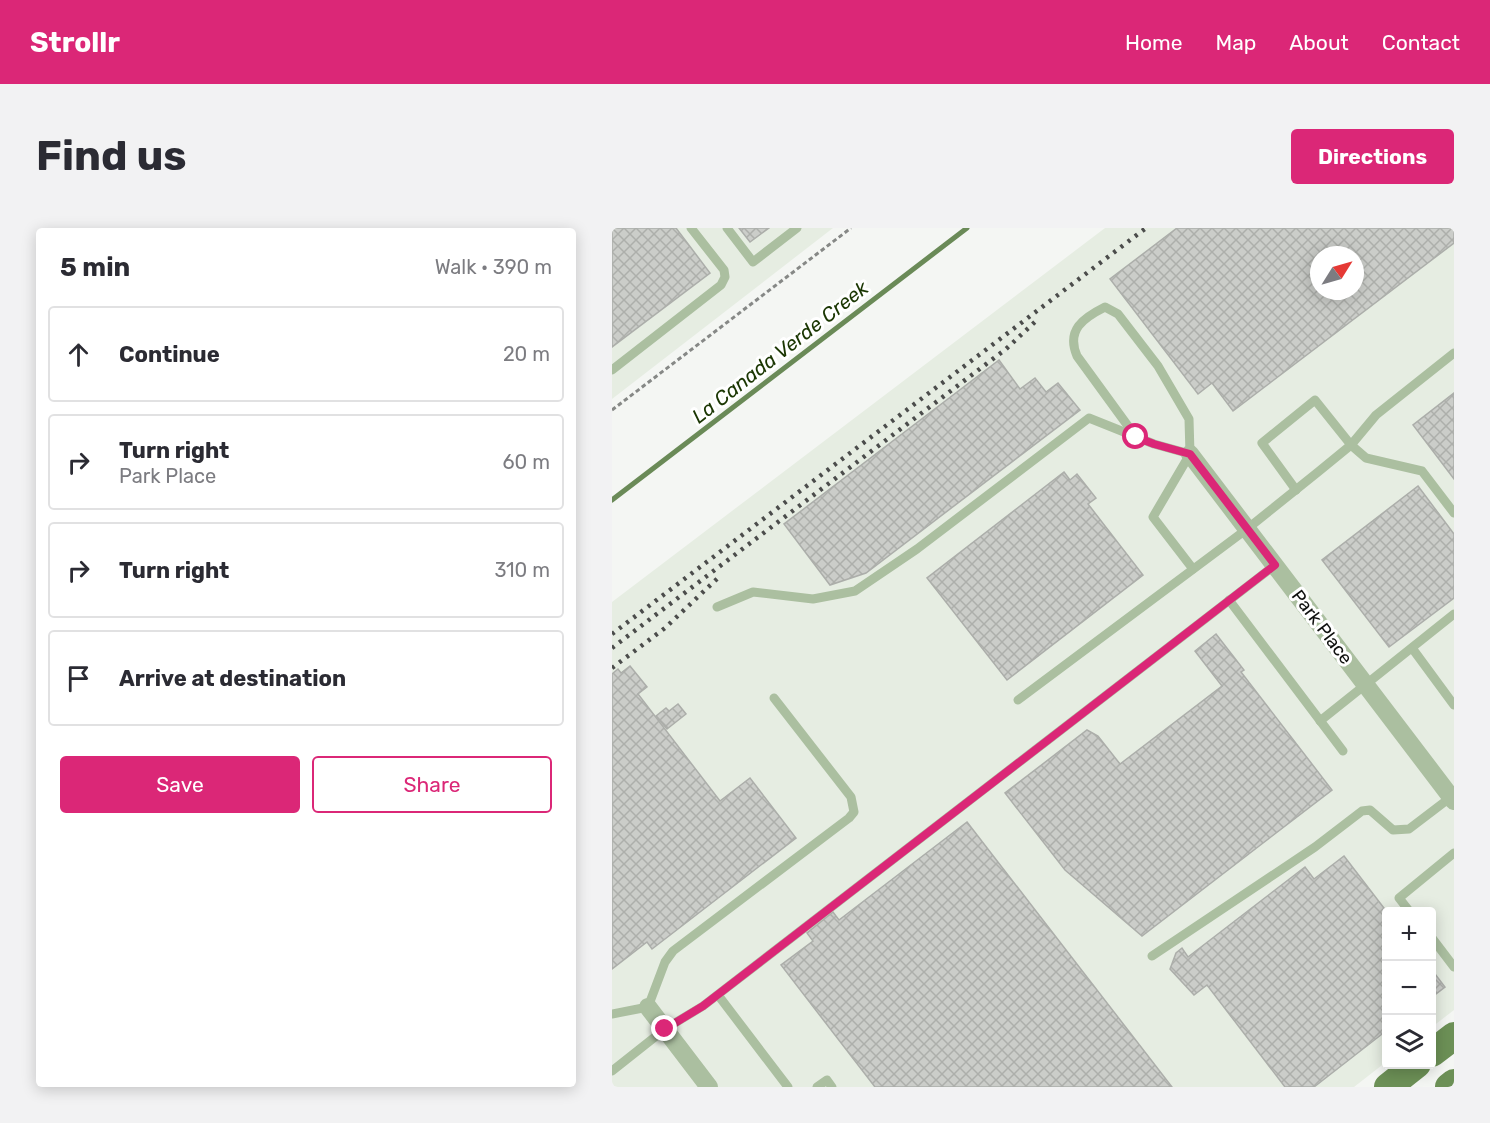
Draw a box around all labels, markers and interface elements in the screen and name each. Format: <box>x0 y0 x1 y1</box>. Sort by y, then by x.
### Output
text: Strollr <box>30 26 120 59</box>
text: Home <box>1125 30 1182 55</box>
text: Map <box>1215 30 1256 55</box>
text: About <box>1289 30 1349 55</box>
text: Contact <box>1382 30 1460 55</box>
button: Directions <box>1291 129 1454 184</box>
text: Find us <box>36 131 187 181</box>
north arrow <box>1310 246 1364 300</box>
text: 5 min <box>60 252 130 283</box>
text: Walk · 390 m <box>435 255 552 279</box>
water label: La Canada Verde Creek <box>687 275 873 428</box>
icon: ahead <box>62 338 95 371</box>
text: Continue <box>119 341 220 368</box>
text: 20 m <box>503 342 550 366</box>
route start <box>1122 423 1148 449</box>
text: Turn right <box>119 437 229 464</box>
icon: right <box>62 446 95 479</box>
text: 60 m <box>503 450 550 474</box>
text: Park Place <box>119 464 216 488</box>
icon: right <box>62 554 95 587</box>
text: Turn right <box>119 557 229 584</box>
text: 310 m <box>494 558 550 582</box>
street label: Park Place <box>1287 585 1357 669</box>
icon: arrive <box>62 662 95 695</box>
text: Arrive at destination <box>119 665 346 692</box>
button: Save <box>60 756 300 813</box>
button: Share <box>312 756 552 813</box>
map controls <box>1382 907 1436 1069</box>
button: + <box>1382 907 1436 961</box>
button: − <box>1382 961 1436 1015</box>
route end <box>651 1015 677 1041</box>
button: layers <box>1382 1015 1436 1069</box>

